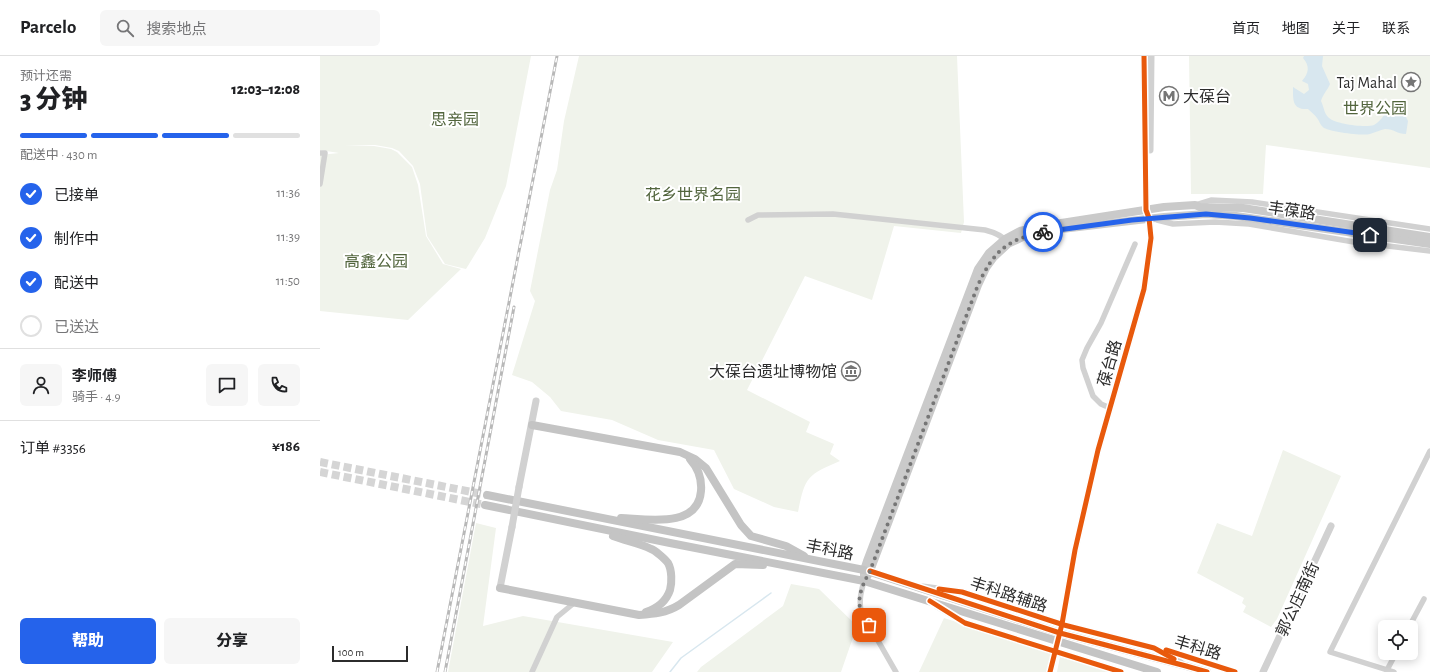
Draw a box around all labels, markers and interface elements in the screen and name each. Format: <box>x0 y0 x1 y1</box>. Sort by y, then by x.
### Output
search box <box>100 10 380 46</box>
icon: search <box>114 17 136 39</box>
text: Parcelo <box>20 18 76 37</box>
text: 搜索地点 <box>146 22 206 37</box>
text: 首页 <box>1232 22 1260 36</box>
text: 地图 <box>1282 22 1310 36</box>
text: 关于 <box>1332 22 1360 36</box>
text: 联系 <box>1382 22 1410 36</box>
text: 预计还需 <box>20 70 72 83</box>
place icon: Taj Mahal <box>1400 71 1422 93</box>
place label: Taj Mahal <box>1336 75 1397 92</box>
text: 12:03–12:08 <box>231 82 300 97</box>
metro station icon: 大葆台 <box>1158 85 1180 107</box>
text: 3 分钟 <box>20 87 87 113</box>
place label: 大葆台 <box>1183 88 1231 105</box>
park label: 世界公园 <box>1343 100 1407 117</box>
park label: 思亲园 <box>431 111 479 128</box>
text: 配送中 · 430 m <box>20 149 97 162</box>
icon: check <box>20 183 42 205</box>
park label: 花乡世界名园 <box>645 186 741 203</box>
text: 11:36 <box>277 187 300 200</box>
text: 已接单 <box>54 188 99 203</box>
street label: 丰葆路 <box>1267 199 1317 222</box>
courier <box>1023 212 1063 252</box>
pin <box>1353 218 1387 252</box>
icon: bike <box>1032 221 1054 243</box>
icon: home <box>1359 224 1381 246</box>
icon: check <box>20 227 42 249</box>
text: 11:39 <box>277 231 300 244</box>
text: 制作中 <box>54 232 99 247</box>
park label: 高鑫公园 <box>344 253 408 270</box>
icon: check <box>20 271 42 293</box>
text: 11:50 <box>276 275 300 288</box>
text: 配送中 <box>54 276 99 291</box>
text: 已送达 <box>54 320 99 335</box>
street label: 葆台路 <box>1095 338 1124 389</box>
museum icon: 大葆台遗址博物馆 <box>840 360 862 382</box>
place label: 大葆台遗址博物馆 <box>709 363 837 380</box>
button: person <box>20 364 62 406</box>
button: chat <box>206 364 248 406</box>
button: phone <box>258 364 300 406</box>
text: 李师傅 <box>72 369 117 384</box>
text: 骑手 · 4.9 <box>72 391 121 404</box>
text: ¥186 <box>272 439 300 454</box>
text: 订单 #3356 <box>20 441 86 456</box>
street label: 丰科路 <box>805 537 855 562</box>
street label: 郭公庄南街 <box>1273 559 1322 639</box>
street label: 丰科路辅路 <box>968 574 1050 615</box>
pin <box>852 608 886 642</box>
icon: bag <box>858 614 880 636</box>
button: 帮助 <box>20 618 156 664</box>
button: 分享 <box>164 618 300 664</box>
map controls <box>1378 620 1418 660</box>
button: locate <box>1378 620 1418 660</box>
street label: 丰科路 <box>1172 632 1223 663</box>
scale bar <box>332 644 408 663</box>
text: 100 m <box>338 647 364 658</box>

